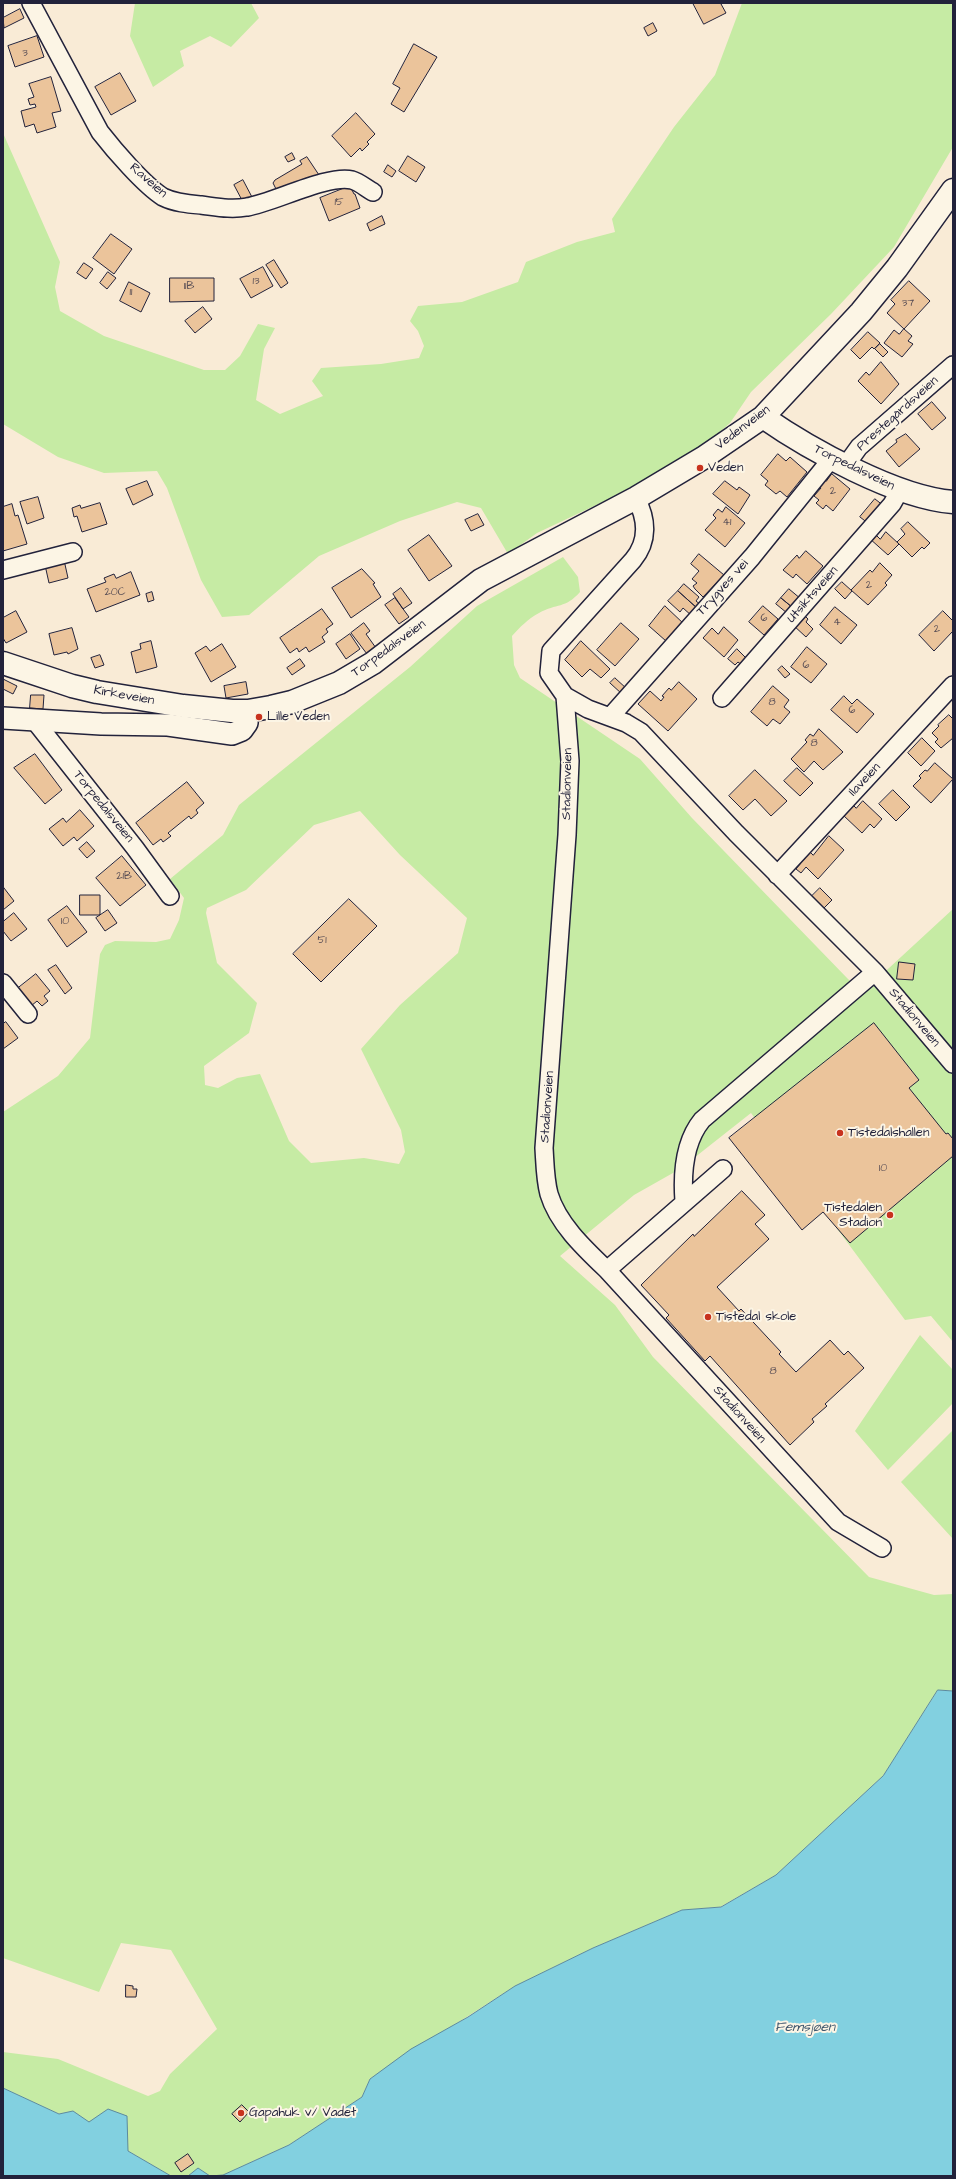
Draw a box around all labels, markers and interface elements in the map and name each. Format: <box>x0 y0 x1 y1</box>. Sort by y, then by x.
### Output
house number: 3 <box>22 47 28 61</box>
street label: Raveien <box>126 160 170 202</box>
house number: 15 <box>334 196 344 210</box>
house number: 13 <box>252 275 260 289</box>
house number: 11B <box>184 280 194 294</box>
house number: 11 <box>130 286 132 300</box>
house number: 37 <box>902 297 914 311</box>
street label: Prestegårdsveien <box>854 373 942 455</box>
street label: Vedenveien <box>712 402 774 454</box>
street label: Torpedalsveien <box>811 442 897 494</box>
place label: Veden <box>708 460 743 476</box>
marker: Veden <box>695 463 705 473</box>
house number: 2 <box>830 485 836 499</box>
house number: 41 <box>723 516 731 530</box>
street label: Trygves vei <box>694 557 752 619</box>
street label: Utsiktsveien <box>784 563 842 627</box>
house number: 2 <box>866 579 872 593</box>
house number: 20C <box>104 586 126 600</box>
house number: 6 <box>761 612 767 626</box>
house number: 4 <box>833 616 841 630</box>
street label: Torpedalsveien <box>349 617 429 681</box>
house number: 2 <box>934 623 940 637</box>
house number: 6 <box>803 659 809 673</box>
street label: Kirkeveien <box>92 683 156 709</box>
house number: 8 <box>768 696 776 710</box>
house number: 6 <box>849 704 855 718</box>
place label: Lille Veden <box>267 709 330 725</box>
marker: Lille Veden <box>254 712 264 722</box>
house number: 8 <box>810 737 818 751</box>
street label: Stadionveien <box>560 748 576 820</box>
street label: Ilaveien <box>846 760 884 800</box>
street label: Torpedalsveien <box>69 768 137 846</box>
house number: 21B <box>116 870 132 884</box>
house number: 10 <box>61 915 69 929</box>
house number: 51 <box>317 934 327 948</box>
street label: Stadionveien <box>885 985 943 1051</box>
street label: Stadionveien <box>538 1071 558 1143</box>
place label: Tistedalshallen <box>848 1125 929 1141</box>
marker: Tistedalshallen <box>835 1128 845 1138</box>
house number: 10 <box>879 1162 887 1176</box>
place label: Tistedalen Stadion <box>824 1200 882 1231</box>
marker: Tistedalen Stadion <box>885 1210 895 1220</box>
place label: Tistedal skole <box>716 1309 796 1325</box>
marker: Tistedal skole <box>703 1312 713 1322</box>
house number: 8 <box>769 1365 777 1379</box>
street label: Stadionveien <box>709 1383 769 1447</box>
water label: Femsjøen <box>775 2020 835 2036</box>
place label: Gapahuk v/ Vadet <box>249 2105 356 2121</box>
marker: Gapahuk v/ Vadet <box>236 2108 246 2118</box>

